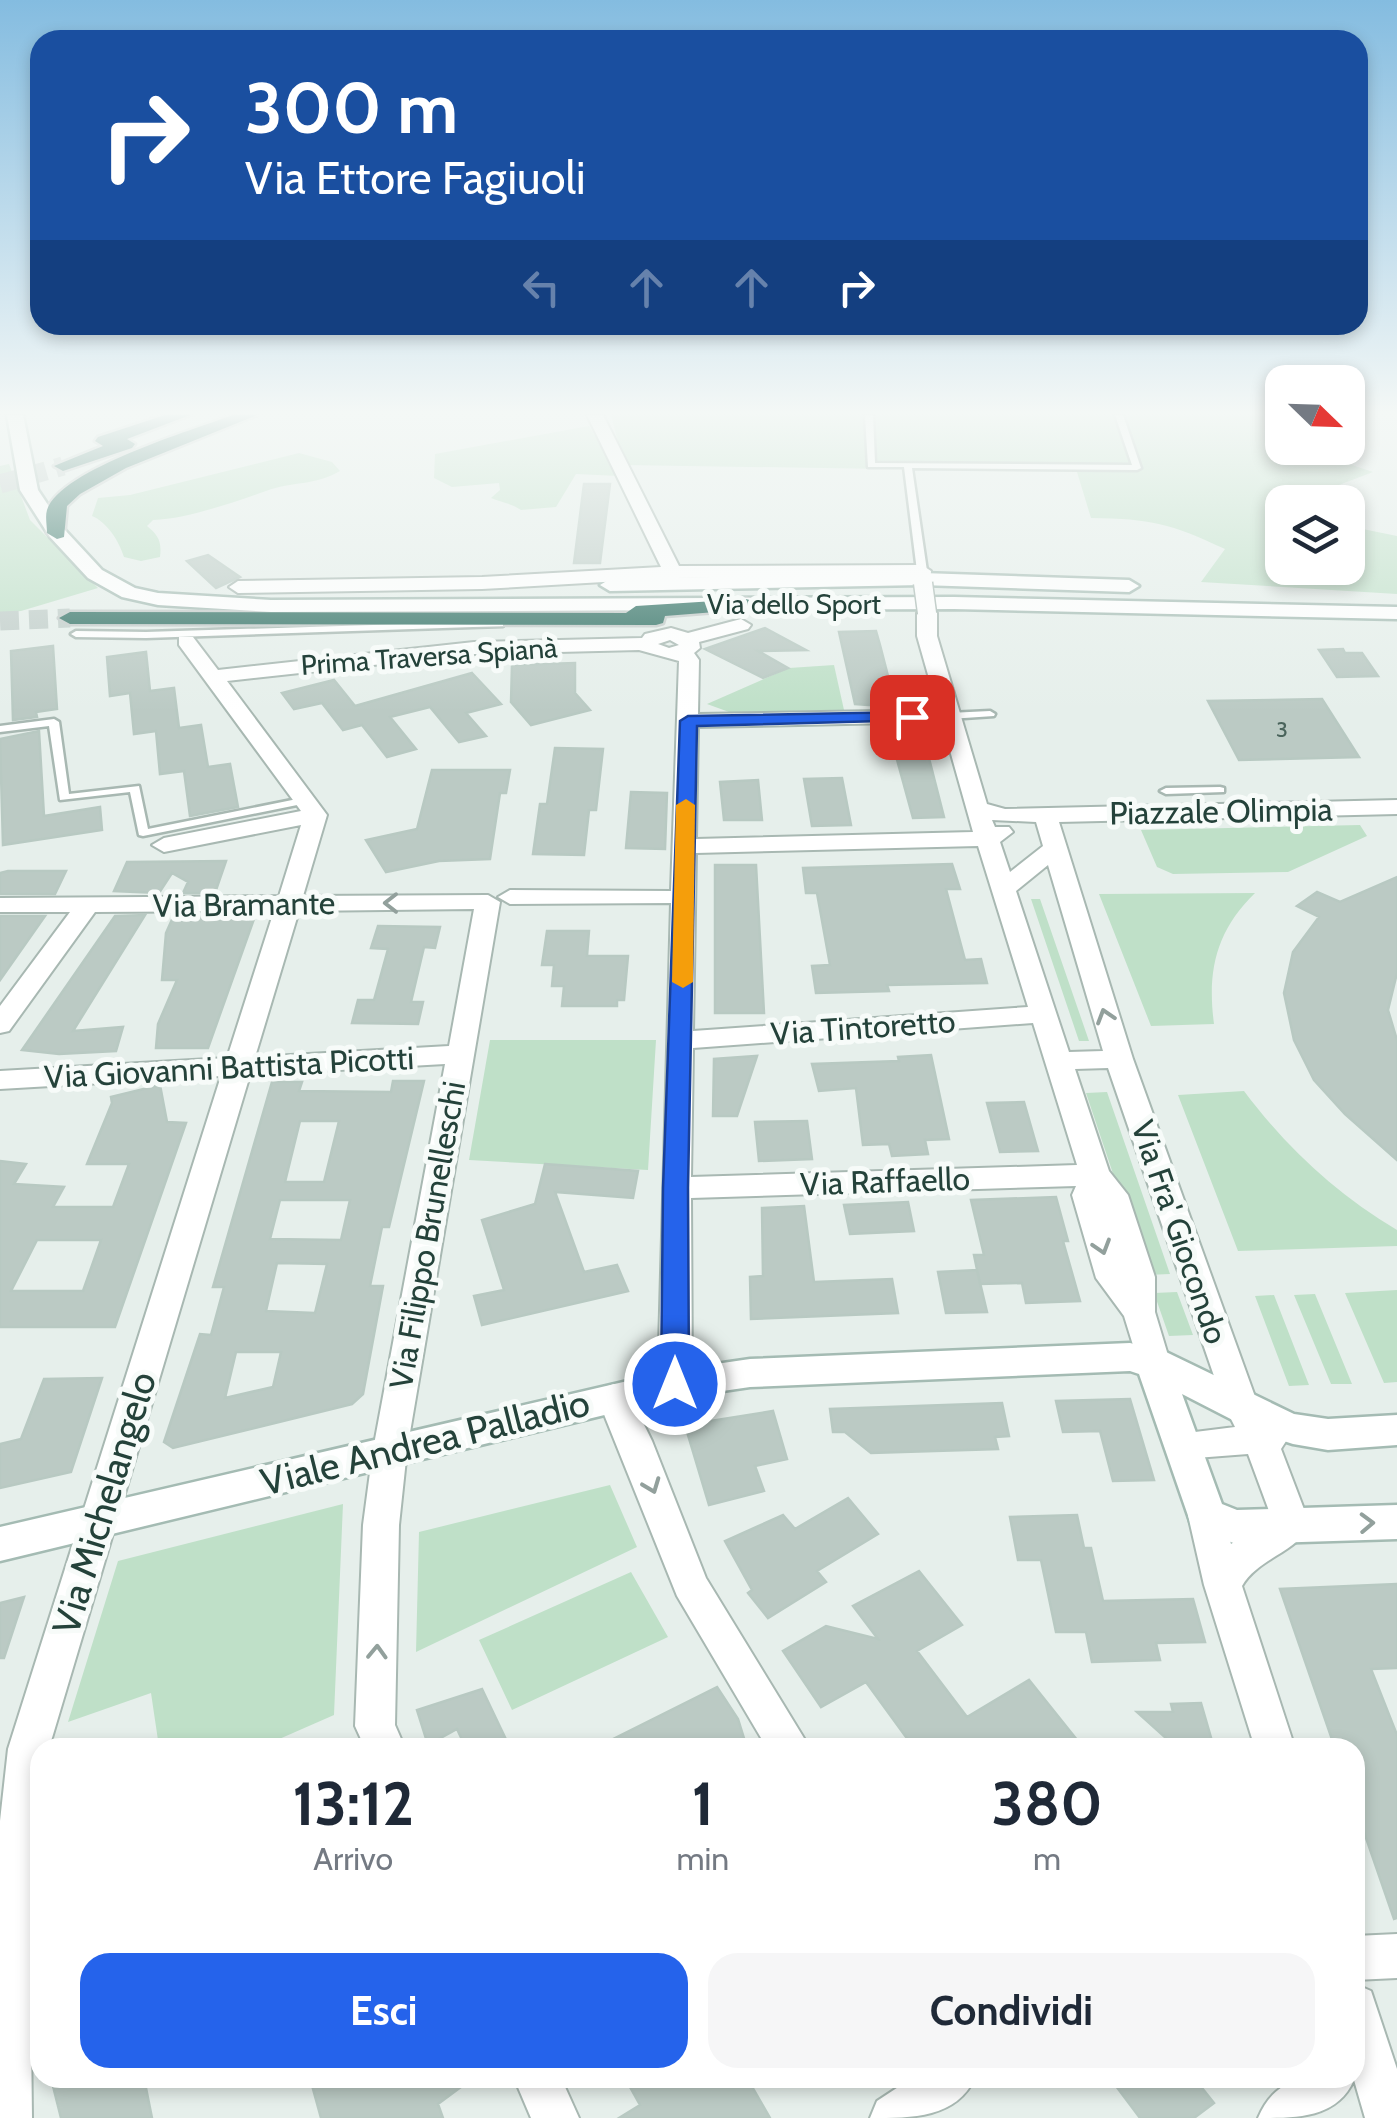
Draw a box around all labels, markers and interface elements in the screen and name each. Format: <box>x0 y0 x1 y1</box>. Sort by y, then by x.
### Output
text: 300 m <box>245 65 458 151</box>
icon: right <box>80 70 210 200</box>
text: Via Ettore Fagiuoli <box>245 151 586 205</box>
icon: left <box>514 260 569 315</box>
icon: ahead <box>619 260 674 315</box>
icon: ahead <box>724 260 779 315</box>
icon: right <box>829 260 884 315</box>
north arrow <box>1265 365 1365 465</box>
map controls <box>1265 365 1365 585</box>
button: layers <box>1265 485 1365 585</box>
street label: Via dello Sport <box>707 587 881 621</box>
street label: Prima Traversa Spianà <box>300 630 559 682</box>
pin <box>870 675 955 760</box>
icon: arrive <box>885 690 940 745</box>
house number: 3 <box>1276 716 1288 743</box>
street label: Piazzale Olimpia <box>1109 790 1334 832</box>
street label: Via Bramante <box>152 883 336 925</box>
one-way arrow <box>382 892 398 914</box>
street label: Via Tintoretto <box>769 1001 957 1053</box>
one-way arrow <box>1097 1008 1117 1025</box>
street label: Via Giovanni Battista Picotti <box>43 1038 415 1096</box>
street label: Via Filippo Brunelleschi <box>381 1078 473 1392</box>
street label: Via Fra' Giocondo <box>1124 1115 1236 1349</box>
street label: Via Raffaello <box>799 1159 971 1203</box>
one-way arrow <box>1090 1238 1111 1255</box>
position arrow <box>623 1332 727 1436</box>
street label: Via Michelangelo <box>42 1366 166 1640</box>
street label: Viale Andrea Palladio <box>256 1378 594 1506</box>
one-way arrow <box>640 1477 661 1494</box>
one-way arrow <box>1360 1512 1376 1533</box>
one-way arrow <box>367 1644 388 1660</box>
text: 13:12 <box>292 1767 414 1840</box>
text: 1 <box>692 1767 714 1840</box>
text: 380 <box>992 1767 1103 1840</box>
text: Arrivo <box>313 1839 393 1878</box>
text: min <box>676 1839 729 1878</box>
text: m <box>1033 1839 1061 1878</box>
button: Esci <box>80 1953 688 2068</box>
button: Condividi <box>708 1953 1315 2068</box>

